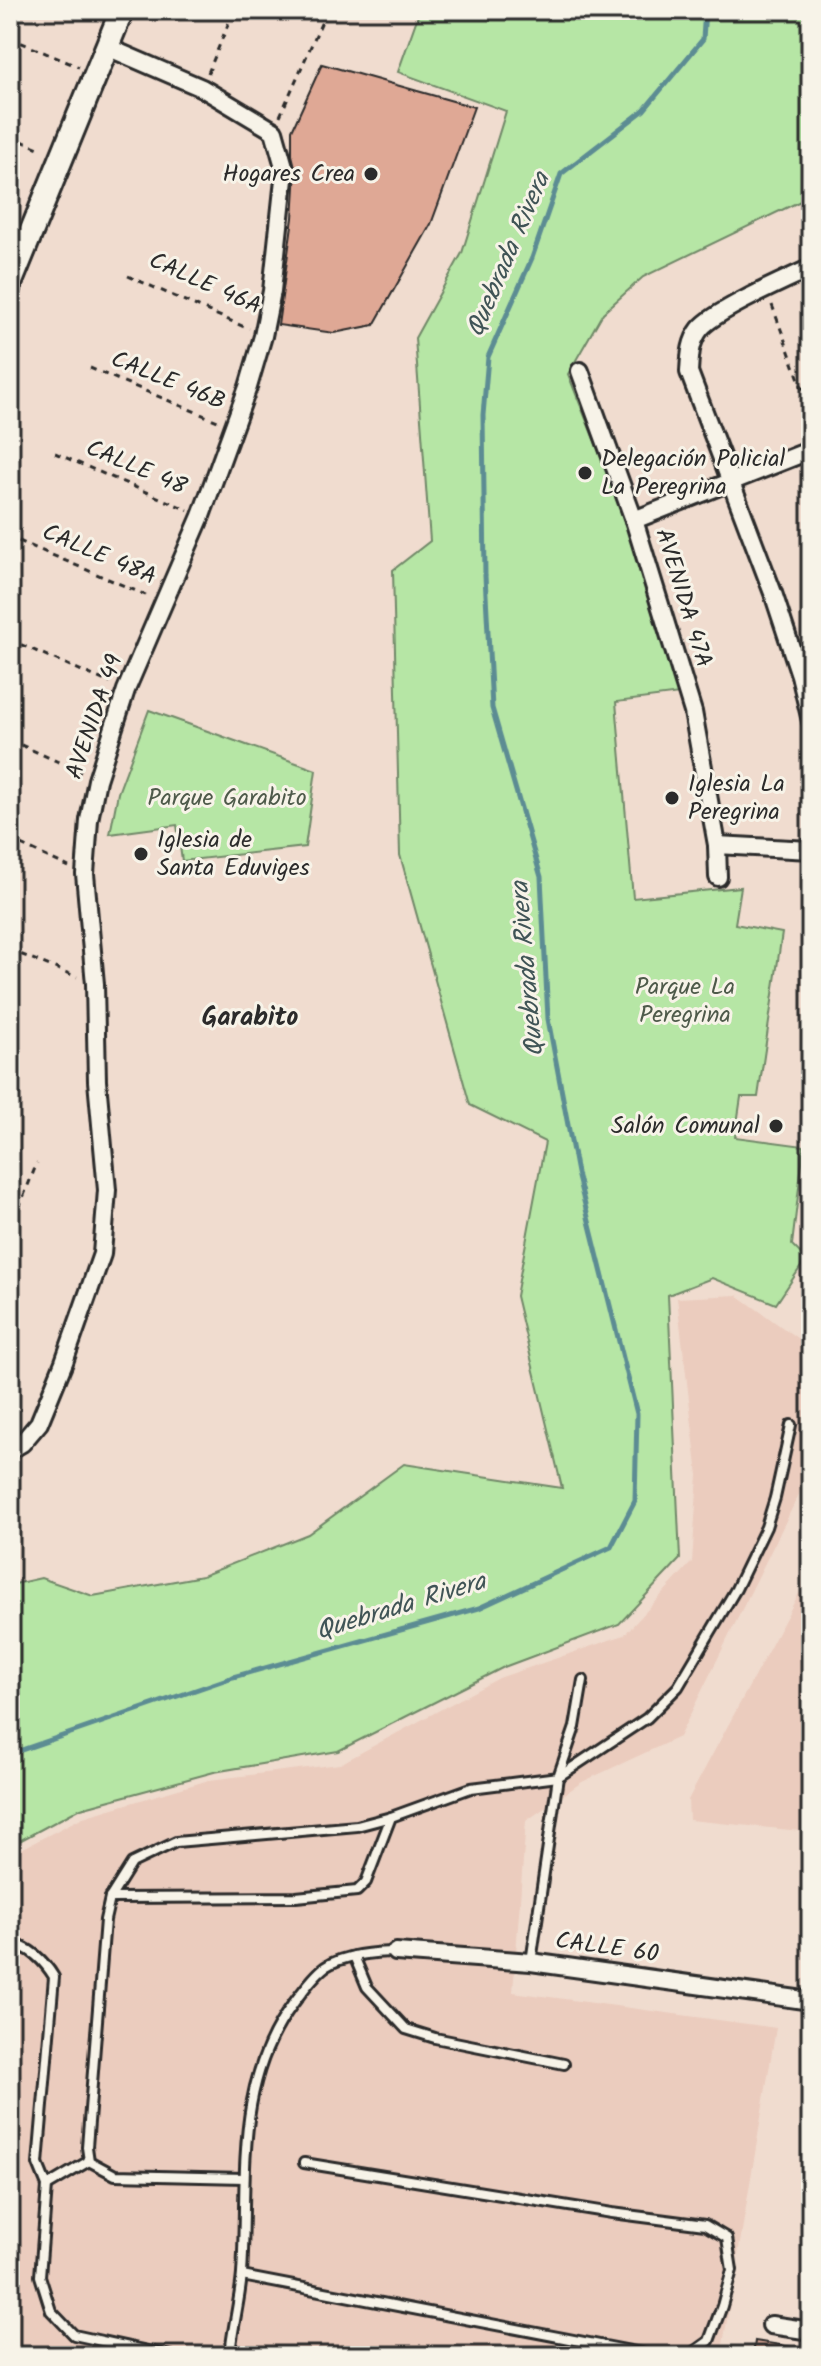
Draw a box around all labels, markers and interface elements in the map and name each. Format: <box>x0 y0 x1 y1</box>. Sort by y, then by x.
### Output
place label: Hogares Crea <box>222 155 355 194</box>
water label: Quebrada Rivera <box>455 164 563 344</box>
marker: Hogares Crea <box>362 165 380 183</box>
street label: CALLE 46A <box>142 242 268 326</box>
street label: CALLE 46B <box>105 340 231 422</box>
street label: CALLE 48 <box>79 429 193 507</box>
place label: Delegación Policial La Peregrina <box>601 440 785 507</box>
marker: Delegación Policial La Peregrina <box>576 464 594 482</box>
street label: CALLE 48A <box>36 513 162 597</box>
street label: AVENIDA 47A <box>643 524 723 672</box>
street label: AVENIDA 49 <box>55 649 135 785</box>
place label: Iglesia La Peregrina <box>688 765 785 832</box>
park label: Parque Garabito <box>147 779 307 818</box>
marker: Iglesia La Peregrina <box>663 789 681 807</box>
place label: Iglesia de Santa Eduviges <box>157 821 310 888</box>
marker: Iglesia de Santa Eduviges <box>132 845 150 863</box>
water label: Quebrada Rivera <box>499 878 557 1058</box>
park label: Parque La Peregrina <box>635 968 735 1035</box>
district label: Garabito <box>202 997 298 1039</box>
place label: Salón Comunal <box>611 1107 760 1146</box>
marker: Salón Comunal <box>767 1117 785 1135</box>
water label: Quebrada Rivera <box>311 1561 493 1653</box>
street label: CALLE 60 <box>553 1921 661 1975</box>

